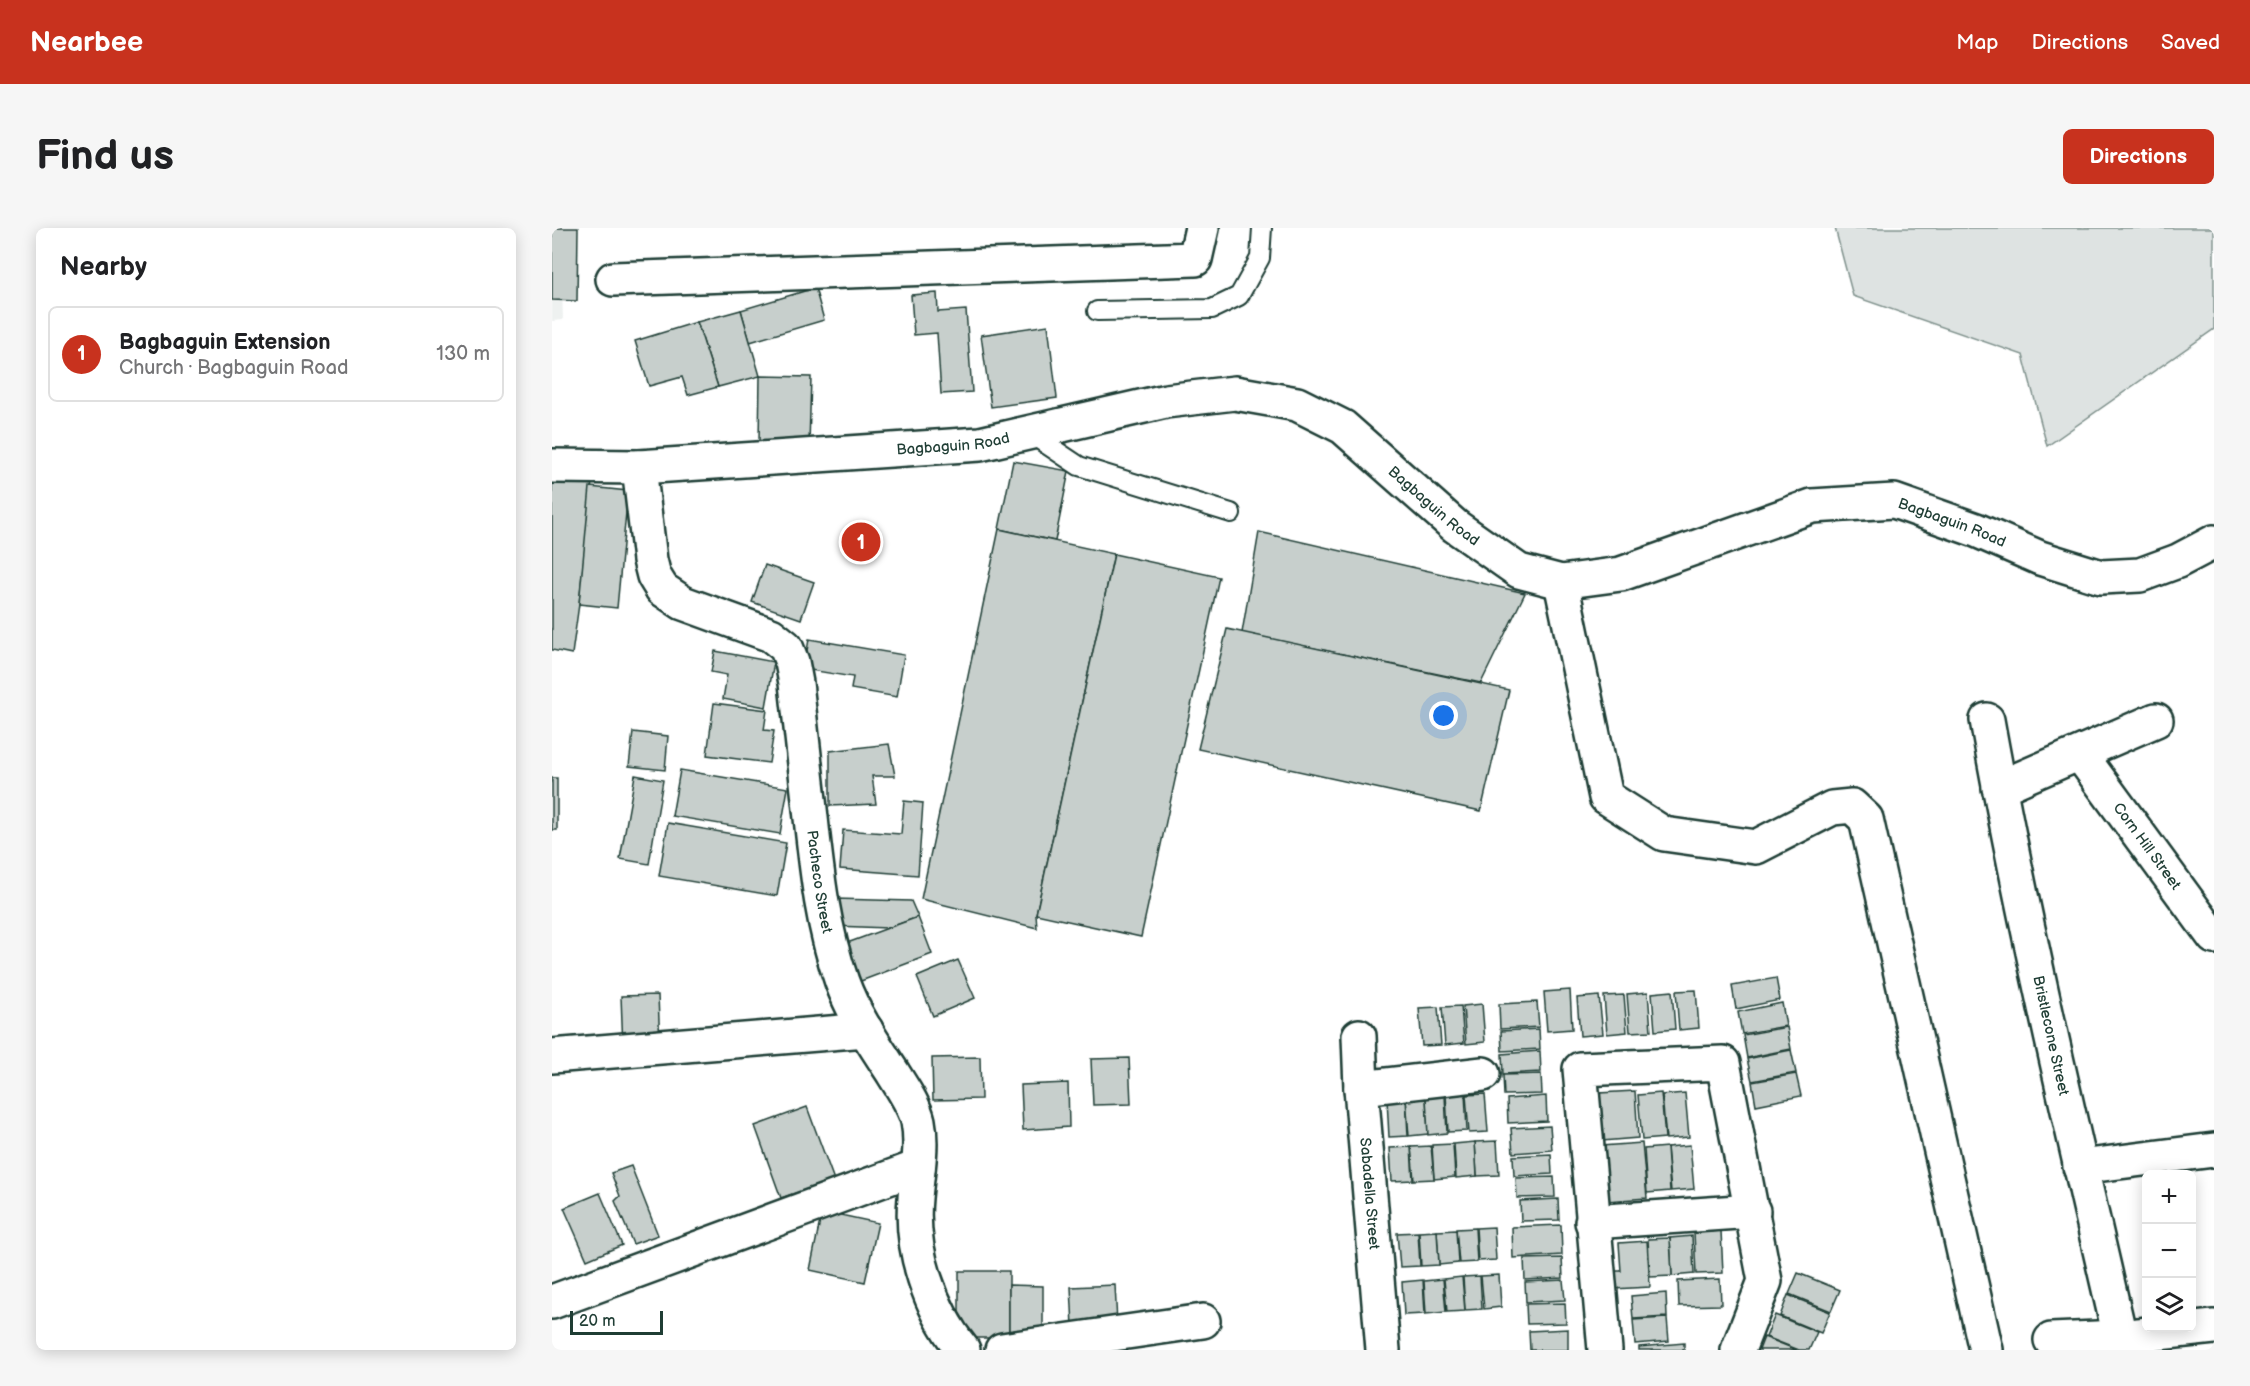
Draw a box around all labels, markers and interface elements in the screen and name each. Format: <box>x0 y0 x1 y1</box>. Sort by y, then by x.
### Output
text: Nearbee <box>30 26 143 59</box>
text: Map <box>1956 30 1999 55</box>
text: Directions <box>2032 30 2128 55</box>
text: Saved <box>2161 30 2220 55</box>
button: Directions <box>2063 129 2214 184</box>
text: Find us <box>36 131 174 182</box>
text: Nearby <box>60 252 147 283</box>
text: Bagbaguin Extension <box>119 329 331 356</box>
text: 1 <box>77 342 86 366</box>
text: 130 m <box>436 342 490 366</box>
text: Church · Bagbaguin Road <box>119 356 348 380</box>
street label: Bagbaguin Road <box>896 428 1012 460</box>
street label: Bagbaguin Road <box>1384 462 1483 550</box>
street label: Bagbaguin Road <box>1895 494 2009 552</box>
pin: 1 <box>842 520 880 564</box>
your location <box>1429 701 1458 730</box>
street label: Corn Hill Street <box>2109 799 2185 894</box>
street label: Pacheco Street <box>802 829 837 935</box>
street label: Bristlecone Street <box>2028 974 2073 1098</box>
street label: Sabadella Street <box>1355 1137 1384 1251</box>
map controls <box>2142 1170 2196 1332</box>
button: + <box>2142 1170 2196 1224</box>
button: − <box>2142 1224 2196 1278</box>
button: layers <box>2142 1278 2196 1332</box>
scale bar <box>570 1308 663 1336</box>
text: 20 m <box>579 1312 615 1331</box>

